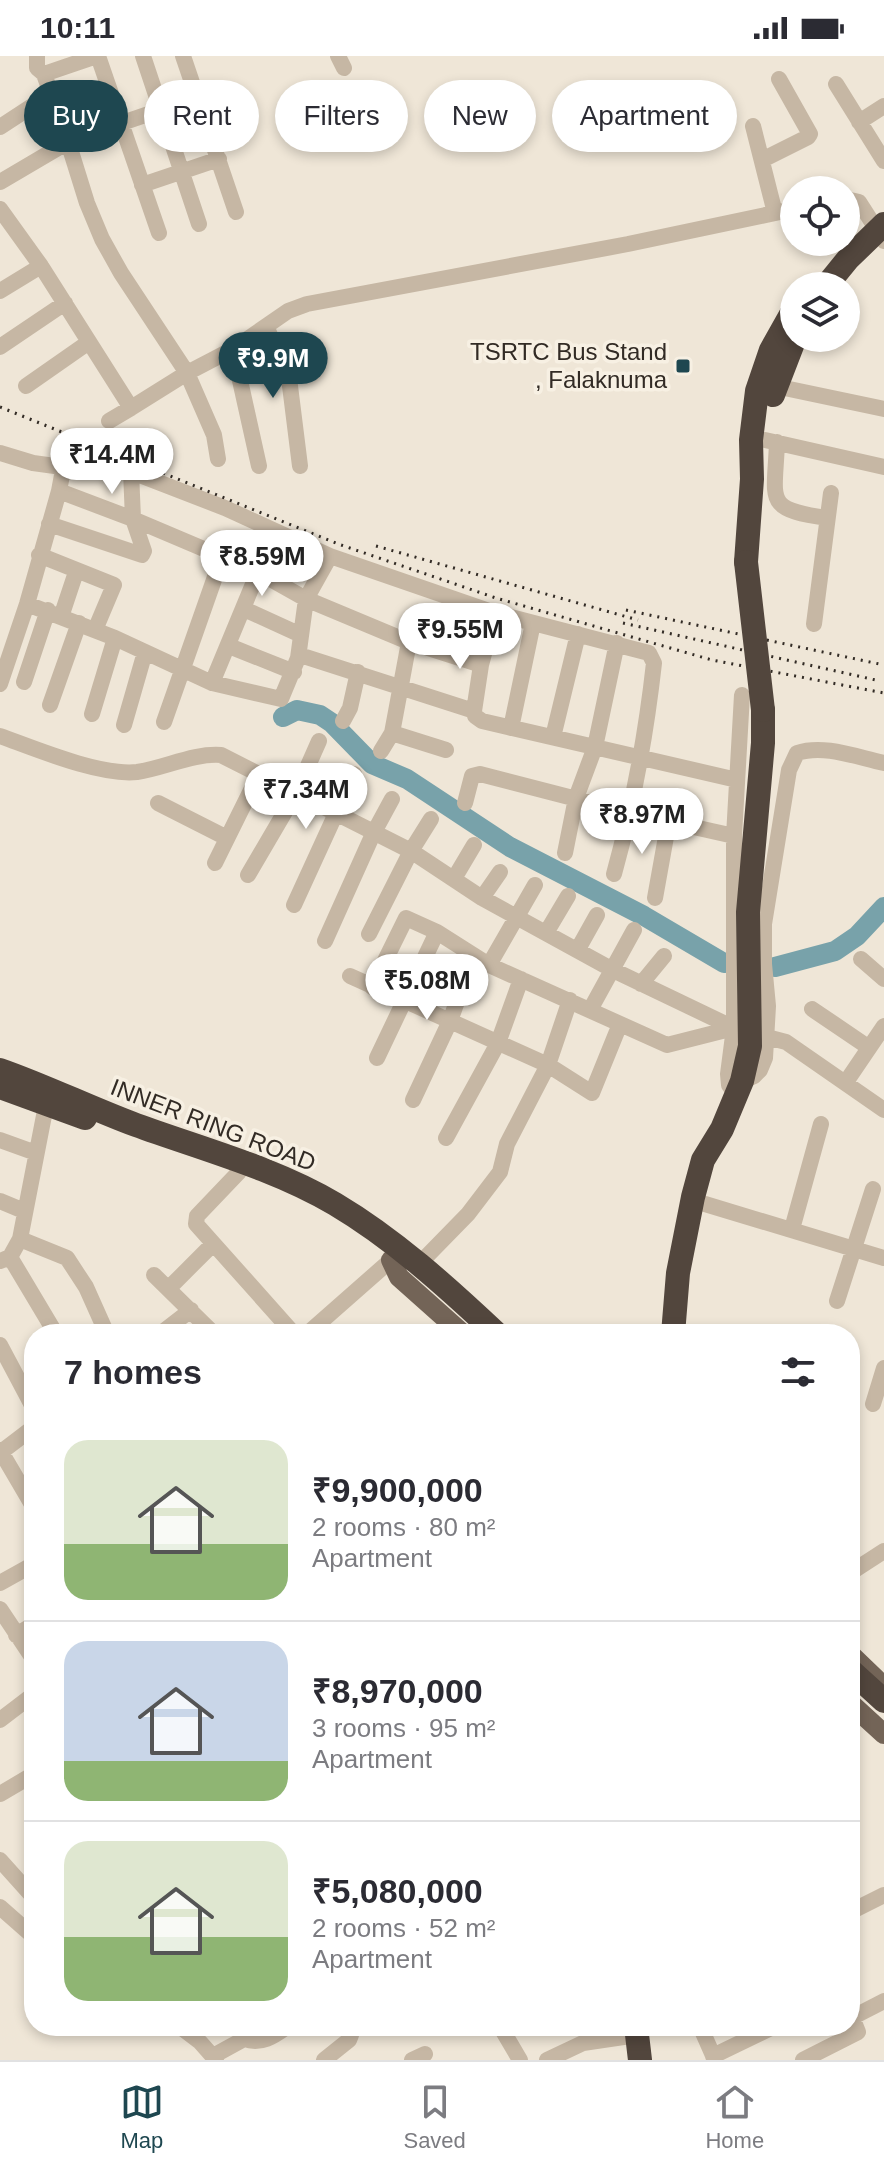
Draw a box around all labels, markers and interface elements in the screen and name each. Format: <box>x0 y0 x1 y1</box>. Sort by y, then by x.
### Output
text: 10:11 <box>40 11 115 44</box>
chip: Buy <box>24 80 128 152</box>
chip: Rent <box>144 80 259 152</box>
chip: Filters <box>275 80 408 152</box>
chip: New <box>424 80 536 152</box>
chip: Apartment <box>552 80 737 152</box>
map controls <box>780 176 860 352</box>
button: locate <box>780 176 860 256</box>
button: layers <box>780 272 860 352</box>
pin: ₹9.9M <box>217 332 329 400</box>
place label: TSRTC Bus Stand , Falaknuma <box>470 338 668 393</box>
text: ₹9.9M <box>237 343 309 373</box>
marker: TSRTC Bus Stand , Falaknuma <box>674 357 692 375</box>
pin: ₹14.4M <box>47 428 177 496</box>
text: ₹14.4M <box>68 439 156 469</box>
pin: ₹8.59M <box>197 530 327 598</box>
text: ₹8.59M <box>218 541 306 571</box>
pin: ₹9.55M <box>395 603 525 671</box>
text: ₹9.55M <box>416 614 504 644</box>
pin: ₹7.34M <box>241 763 371 831</box>
text: ₹7.34M <box>262 774 350 804</box>
pin: ₹8.97M <box>577 788 707 856</box>
text: ₹8.97M <box>598 799 686 829</box>
pin: ₹5.08M <box>362 954 492 1022</box>
text: ₹5.08M <box>383 965 471 995</box>
street label: INNER RING ROAD <box>107 1073 319 1176</box>
icon: filters <box>776 1350 820 1394</box>
text: 7 homes <box>64 1353 202 1391</box>
text: ₹9,900,000 <box>312 1471 483 1509</box>
icon: home <box>128 1472 224 1568</box>
text: 2 rooms · 80 m² <box>312 1512 496 1542</box>
text: Apartment <box>312 1543 432 1573</box>
text: ₹8,970,000 <box>312 1672 483 1710</box>
icon: home <box>128 1673 224 1769</box>
text: 3 rooms · 95 m² <box>312 1713 496 1743</box>
text: Apartment <box>312 1744 432 1774</box>
text: ₹5,080,000 <box>312 1872 483 1910</box>
icon: home <box>128 1873 224 1969</box>
text: 2 rooms · 52 m² <box>312 1913 496 1943</box>
text: Apartment <box>312 1944 432 1974</box>
tab: Map <box>120 2080 164 2154</box>
tab: Saved <box>403 2080 466 2154</box>
tab: Home <box>705 2080 764 2154</box>

